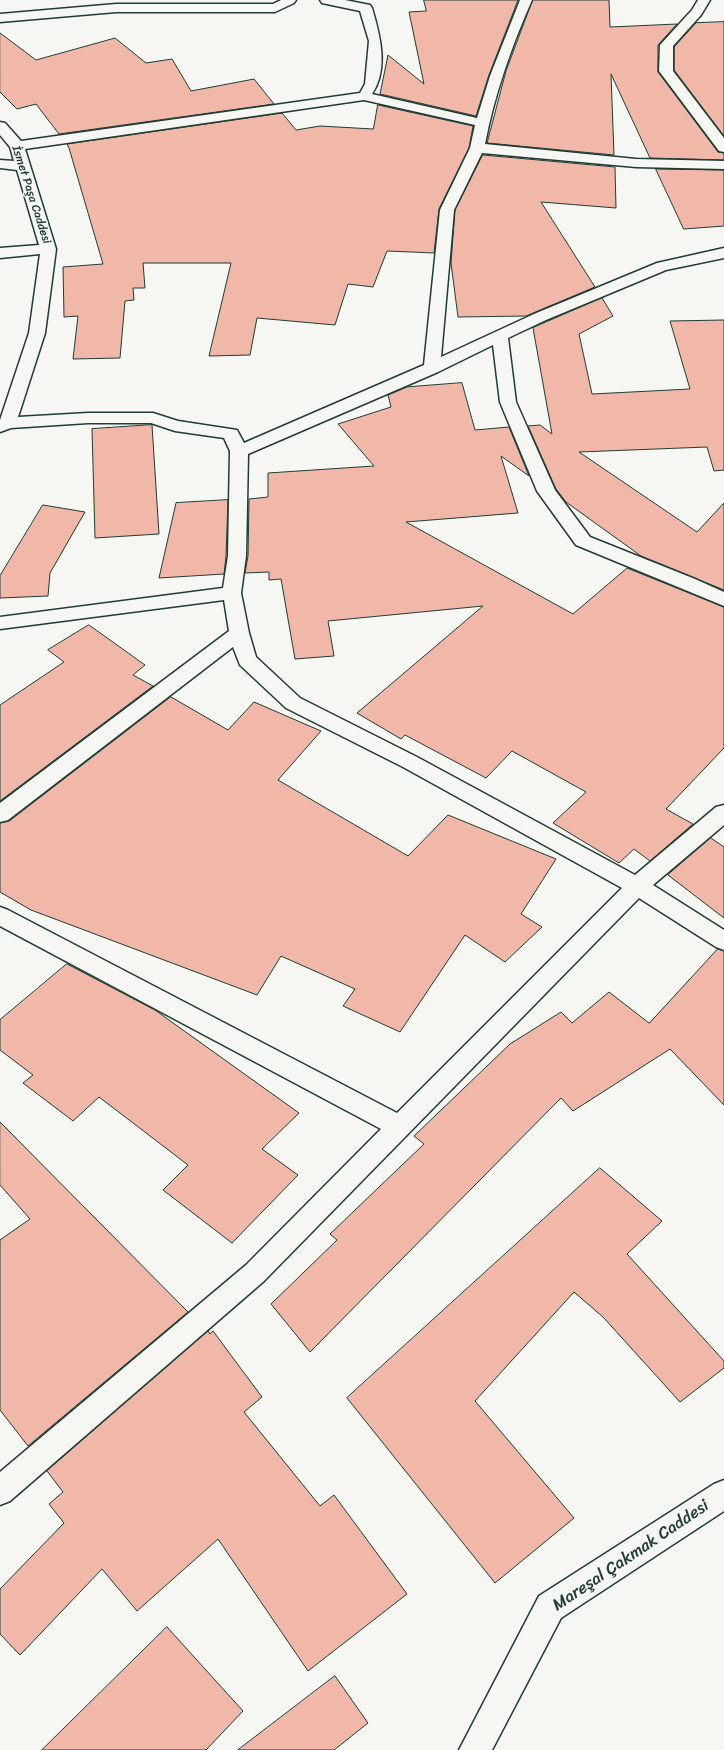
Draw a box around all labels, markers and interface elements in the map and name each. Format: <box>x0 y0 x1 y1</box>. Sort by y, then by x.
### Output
street label: İsmet Paşa Caddesi <box>8 144 54 246</box>
street label: Mareşal Çakmak Caddesi <box>549 1496 713 1616</box>

